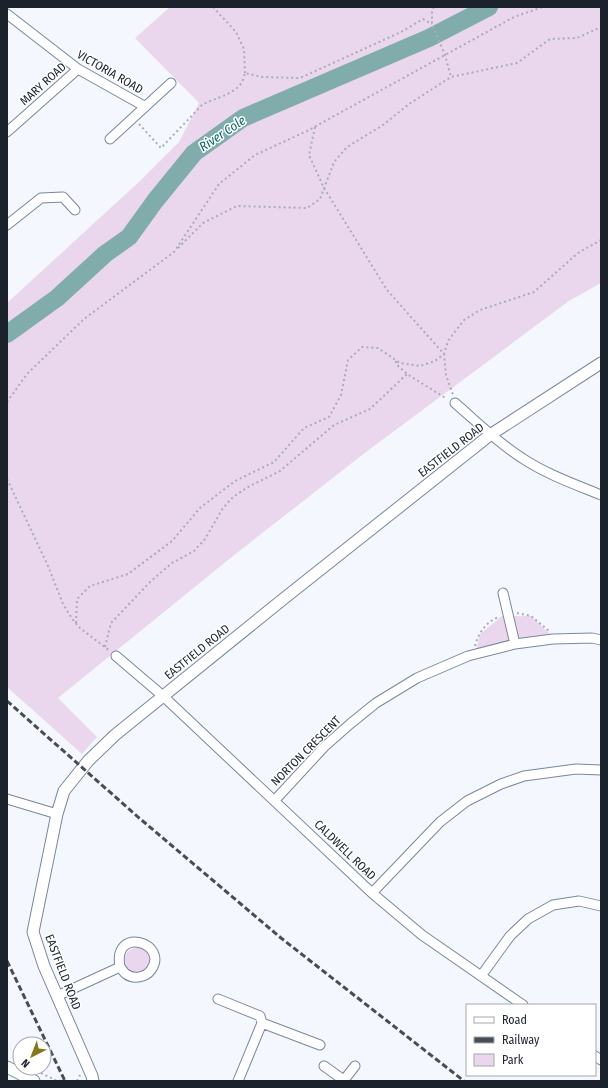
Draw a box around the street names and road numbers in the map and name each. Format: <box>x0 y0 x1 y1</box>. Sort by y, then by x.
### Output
street label: VICTORIA ROAD <box>75 47 145 97</box>
street label: MARY ROAD <box>17 60 69 108</box>
street label: EASTFIELD ROAD <box>415 420 487 480</box>
street label: EASTFIELD ROAD <box>162 622 232 682</box>
street label: NORTON CRESCENT <box>268 713 344 789</box>
street label: CALDWELL ROAD <box>311 817 379 883</box>
street label: EASTFIELD ROAD <box>42 932 84 1012</box>

